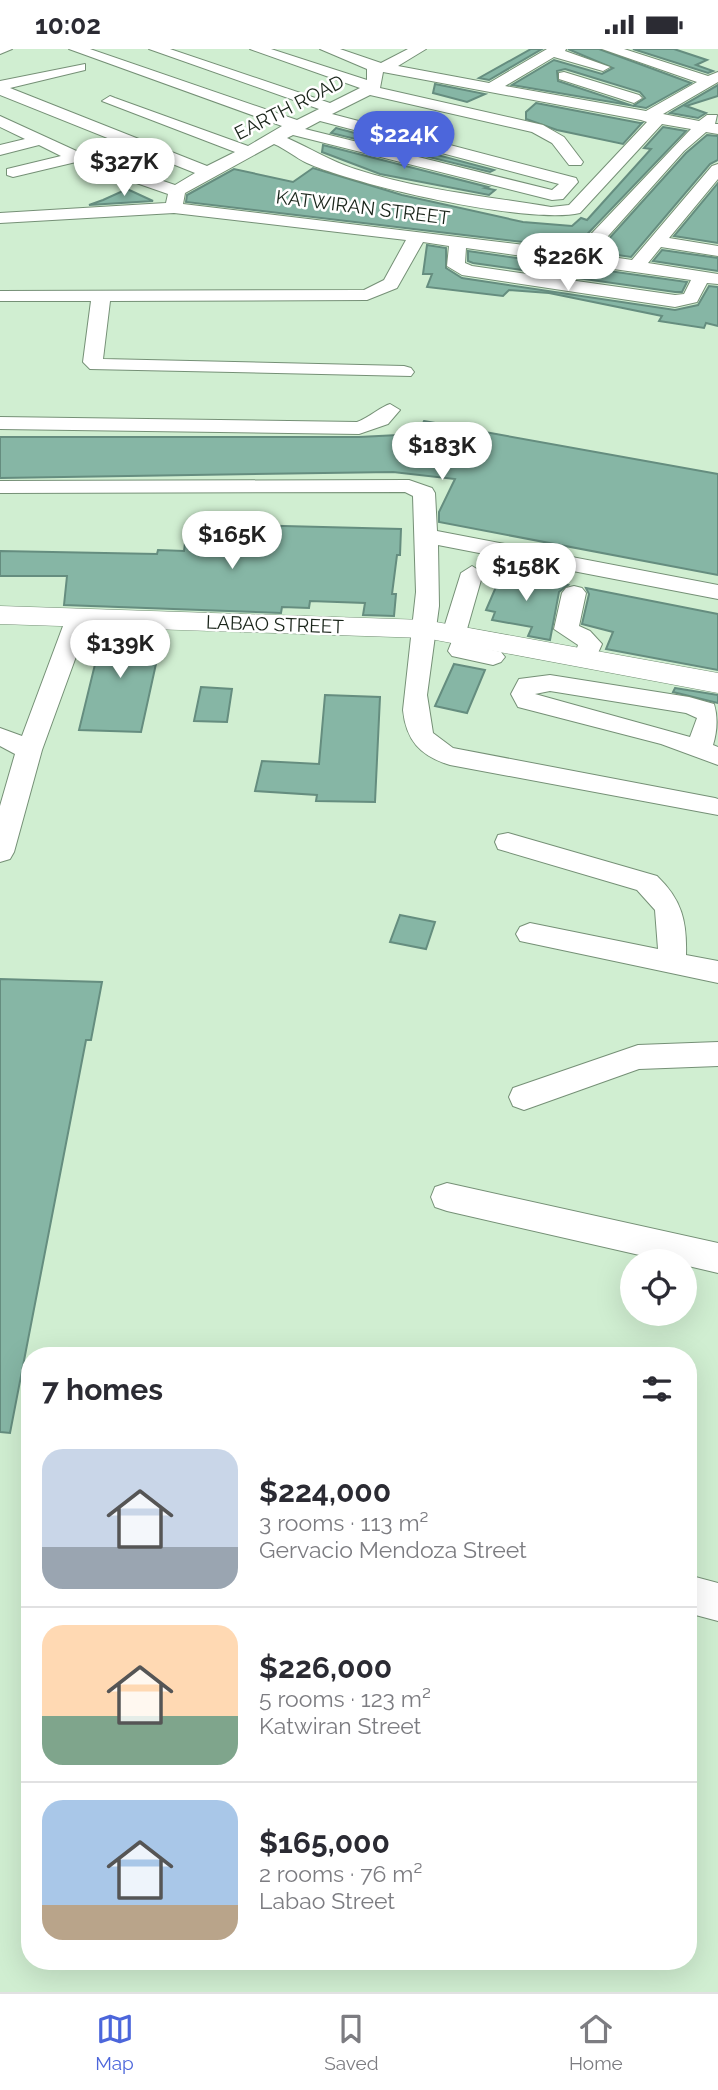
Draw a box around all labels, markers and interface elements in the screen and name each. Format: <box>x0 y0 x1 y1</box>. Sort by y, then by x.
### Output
text: 10:02 <box>35 10 101 40</box>
street label: EARTH ROAD <box>231 70 347 144</box>
pin: $224K <box>355 111 453 171</box>
text: $224K <box>369 120 439 147</box>
pin: $327K <box>75 139 173 198</box>
text: $327K <box>90 147 158 174</box>
street label: KATWIRAN STREET <box>275 185 452 229</box>
pin: $226K <box>519 233 617 293</box>
text: $226K <box>533 242 603 269</box>
pin: $183K <box>393 423 491 482</box>
text: $183K <box>408 431 476 458</box>
pin: $165K <box>183 511 281 571</box>
text: $165K <box>198 520 266 547</box>
pin: $158K <box>477 543 575 603</box>
text: $158K <box>492 552 560 579</box>
street label: LABAO STREET <box>206 611 345 637</box>
pin: $139K <box>71 621 169 680</box>
text: $139K <box>86 629 154 656</box>
map controls <box>620 1249 697 1326</box>
button: locate <box>620 1249 697 1326</box>
icon: filters <box>638 1370 676 1408</box>
text: 7 homes <box>42 1372 163 1407</box>
text: $224,000 <box>259 1474 391 1509</box>
icon: home <box>98 1477 182 1561</box>
text: 3 rooms · 113 m² <box>259 1509 428 1536</box>
text: Gervacio Mendoza Street <box>259 1536 527 1563</box>
text: $226,000 <box>259 1650 392 1685</box>
icon: home <box>98 1653 182 1737</box>
text: 5 rooms · 123 m² <box>259 1685 431 1712</box>
text: Katwiran Street <box>259 1712 421 1739</box>
text: $165,000 <box>259 1825 390 1860</box>
icon: home <box>98 1828 182 1912</box>
text: 2 rooms · 76 m² <box>259 1860 422 1887</box>
text: Labao Street <box>259 1887 395 1914</box>
tab: Map <box>95 2010 134 2074</box>
tab: Saved <box>324 2010 379 2074</box>
tab: Home <box>569 2010 623 2074</box>

